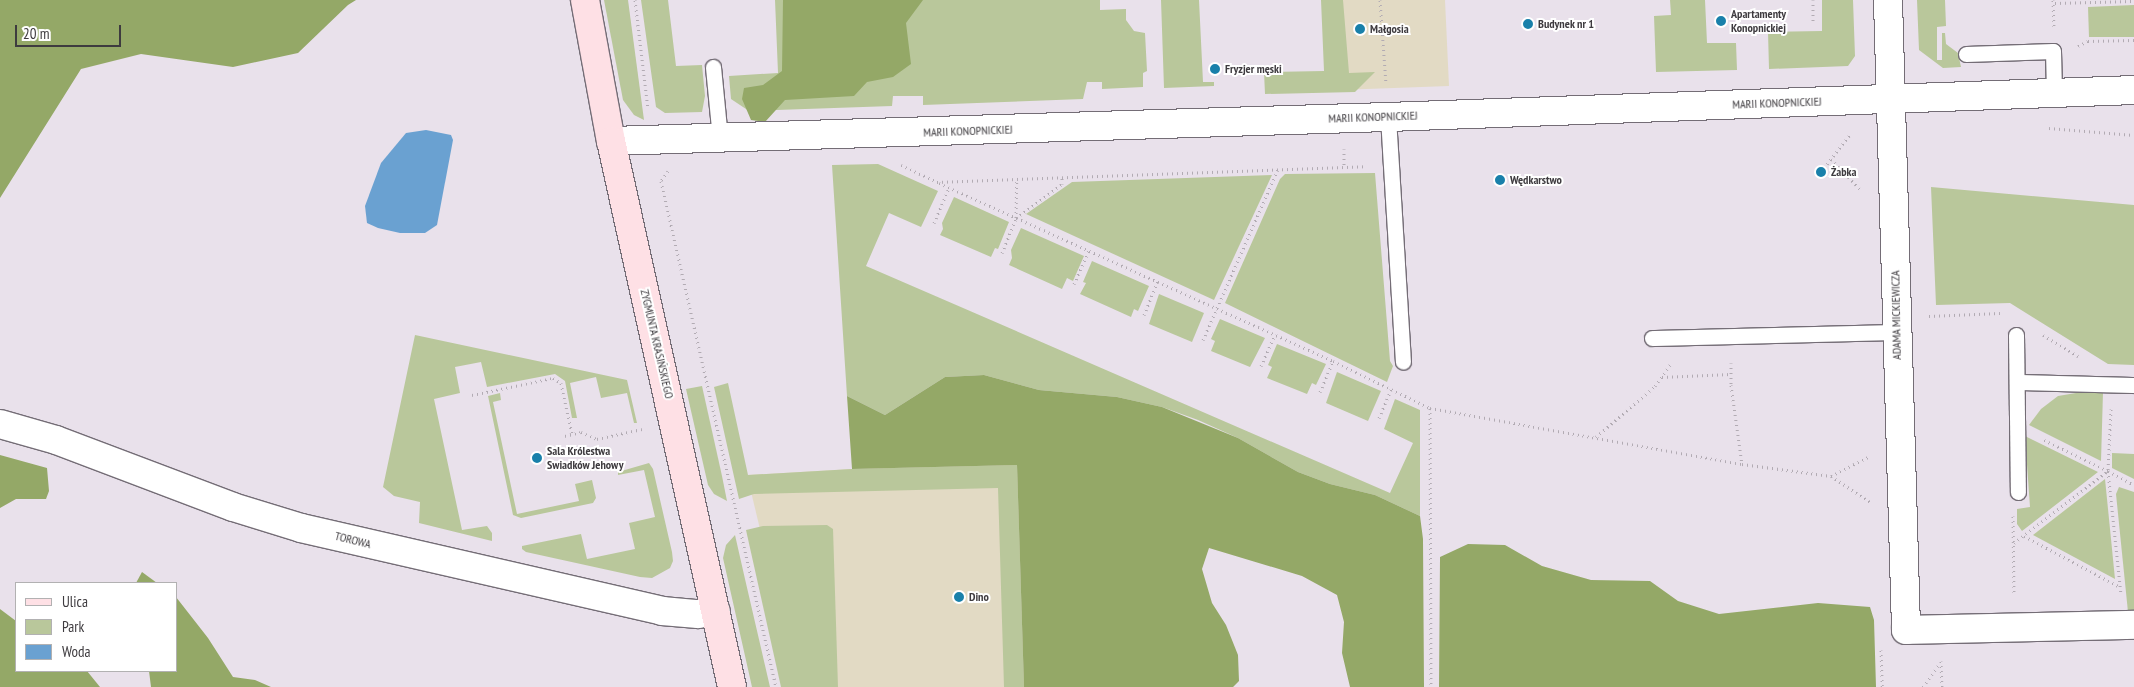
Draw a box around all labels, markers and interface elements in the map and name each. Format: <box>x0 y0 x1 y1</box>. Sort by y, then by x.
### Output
place label: Apartamenty Konopnickiej <box>1731 7 1786 35</box>
scale bar <box>18 15 124 47</box>
marker: Apartamenty Konopnickiej <box>1715 15 1727 27</box>
place label: Budynek nr 1 <box>1538 17 1594 31</box>
marker: Budynek nr 1 <box>1522 18 1534 30</box>
place label: Małgosia <box>1370 22 1409 36</box>
marker: Małgosia <box>1354 23 1366 35</box>
text: 20 m <box>23 24 49 43</box>
place label: Fryzjer męski <box>1225 62 1282 76</box>
marker: Fryzjer męski <box>1209 63 1221 75</box>
street label: MARII KONOPNICKIEJ <box>1732 94 1822 112</box>
street label: MARII KONOPNICKIEJ <box>1328 108 1418 126</box>
street label: MARII KONOPNICKIEJ <box>923 122 1013 140</box>
place label: Żabka <box>1831 165 1856 179</box>
marker: Żabka <box>1815 166 1827 178</box>
place label: Wędkarstwo <box>1510 173 1562 187</box>
marker: Wędkarstwo <box>1494 174 1506 186</box>
street label: ADAMA MICKIEWICZA <box>1888 270 1904 360</box>
street label: ZYGMUNTA KRASIŃSKIEGO <box>637 288 677 400</box>
place label: Sala Królestwa Swiadków Jehowy <box>547 444 624 472</box>
marker: Sala Królestwa Swiadków Jehowy <box>531 452 543 464</box>
street label: TOROWA <box>333 529 373 551</box>
legend <box>15 582 178 672</box>
place label: Dino <box>969 590 989 604</box>
marker: Dino <box>953 591 965 603</box>
text: Ulica <box>62 592 88 611</box>
text: Park <box>62 617 84 636</box>
text: Woda <box>62 642 91 661</box>

